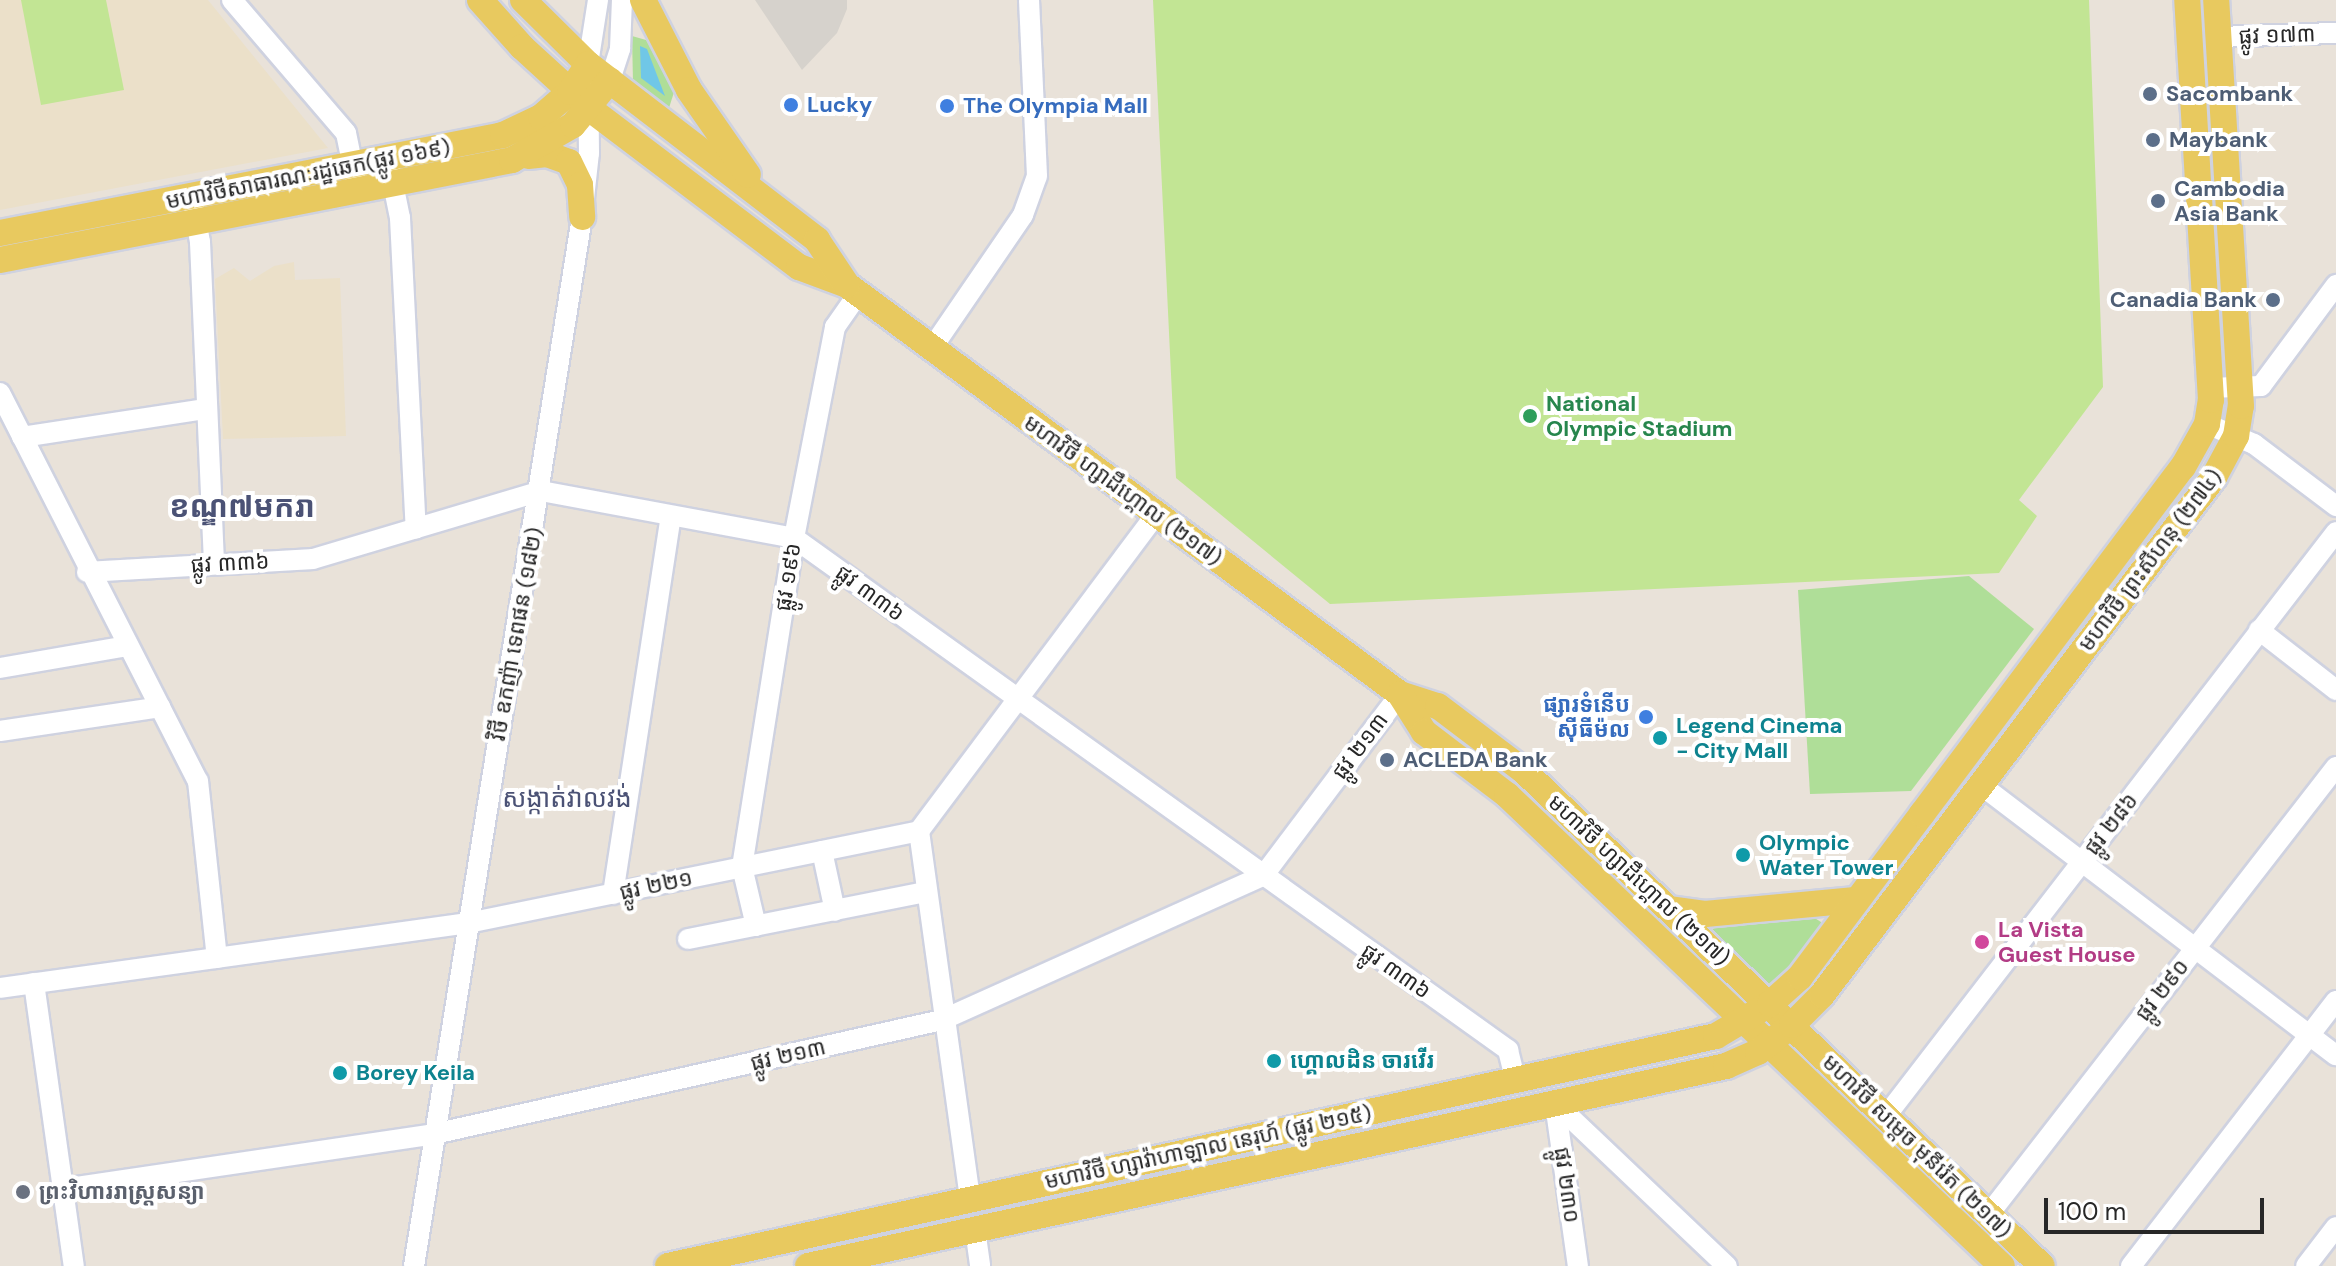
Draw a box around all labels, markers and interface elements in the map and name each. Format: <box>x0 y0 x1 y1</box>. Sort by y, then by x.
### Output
street label: ផ្លូវ ១៧៣ <box>2238 20 2316 50</box>
place label: Sacombank <box>2166 81 2293 107</box>
marker: Sacombank <box>2141 85 2159 103</box>
place label: Lucky <box>807 92 872 118</box>
place label: The Olympia Mall <box>963 93 1148 119</box>
marker: Lucky <box>782 96 800 114</box>
marker: The Olympia Mall <box>938 97 956 115</box>
place label: Maybank <box>2169 127 2268 153</box>
marker: Maybank <box>2144 131 2162 149</box>
street label: មហាវិថីសាធារណៈរដ្ឋឆេក(ផ្លូវ ១៦៩) <box>164 134 452 214</box>
place label: Cambodia Asia Bank <box>2174 175 2285 226</box>
marker: Cambodia Asia Bank <box>2149 192 2167 210</box>
place label: Canadia Bank <box>2110 287 2257 313</box>
marker: Canadia Bank <box>2264 291 2282 309</box>
place label: National Olympic Stadium <box>1546 390 1732 442</box>
marker: National Olympic Stadium <box>1521 407 1539 425</box>
street label: មហាវិថី ហ្សាដឹហ្គោល (២១៧) <box>1019 409 1227 571</box>
street label: មហាវិថី ព្រះសីហនុ (២៧៤) <box>2073 464 2227 656</box>
district label: ខណ្ឌ៧មករា <box>169 489 315 525</box>
street label: វិថី ឧកញ៉ា ទេពផន (១៨២) <box>484 525 548 743</box>
street label: ផ្លូវ ១៩៦ <box>770 541 806 613</box>
street label: ផ្លូវ ៣៣៦ <box>190 548 270 578</box>
street label: ផ្លូវ ៣៣៦ <box>830 559 910 627</box>
place label: ផ្សារទំនើប ស៊ីធីម៉ល <box>1543 691 1630 742</box>
street label: ផ្លូវ ២១៣ <box>1326 708 1394 784</box>
marker: ផ្សារទំនើប ស៊ីធីម៉ល <box>1637 708 1655 726</box>
place label: Legend Cinema - City Mall <box>1676 712 1842 764</box>
marker: Legend Cinema - City Mall <box>1651 729 1669 747</box>
place label: ACLEDA Bank <box>1403 747 1548 773</box>
marker: ACLEDA Bank <box>1378 751 1396 769</box>
district label: សង្កាត់វាលវង់ <box>502 783 632 815</box>
street label: ផ្លូវ ២៨៦ <box>2079 788 2143 860</box>
street label: មហាវិថី ហ្សាដឹហ្គោល (២១៧) <box>1543 789 1735 971</box>
place label: Olympic Water Tower <box>1759 829 1894 880</box>
marker: Olympic Water Tower <box>1734 846 1752 864</box>
street label: ផ្លូវ ២២១ <box>617 864 695 906</box>
place label: La Vista Guest House <box>1998 916 2136 968</box>
marker: La Vista Guest House <box>1973 933 1991 951</box>
street label: ផ្លូវ ៣៣៦ <box>1356 938 1436 1004</box>
street label: ផ្លូវ ២៩០ <box>2130 954 2194 1026</box>
street label: ផ្លូវ ២១៣ <box>748 1034 828 1076</box>
place label: ហ្គោលដិន ចារវើរ <box>1290 1048 1434 1074</box>
street label: មហាវិថី សម្តេច មុនីរ៉េត (២១៧) <box>1817 1049 2017 1243</box>
marker: ហ្គោលដិន ចារវើរ <box>1265 1052 1283 1070</box>
place label: Borey Keila <box>356 1060 475 1086</box>
marker: Borey Keila <box>331 1064 349 1082</box>
street label: មហាវិថី ហ្សាវ៉ាហាឡាល នេរុហ៍ (ផ្លូវ ២១៥) <box>1042 1099 1374 1195</box>
street label: ផ្លូវ ២៣០ <box>1549 1145 1585 1225</box>
place label: ព្រះវិហាររាស្ត្រសន្យា <box>39 1179 205 1205</box>
scale bar <box>2048 1182 2268 1232</box>
marker: ព្រះវិហាររាស្ត្រសន្យា <box>14 1183 32 1201</box>
text: 100 m <box>2058 1196 2126 1227</box>

